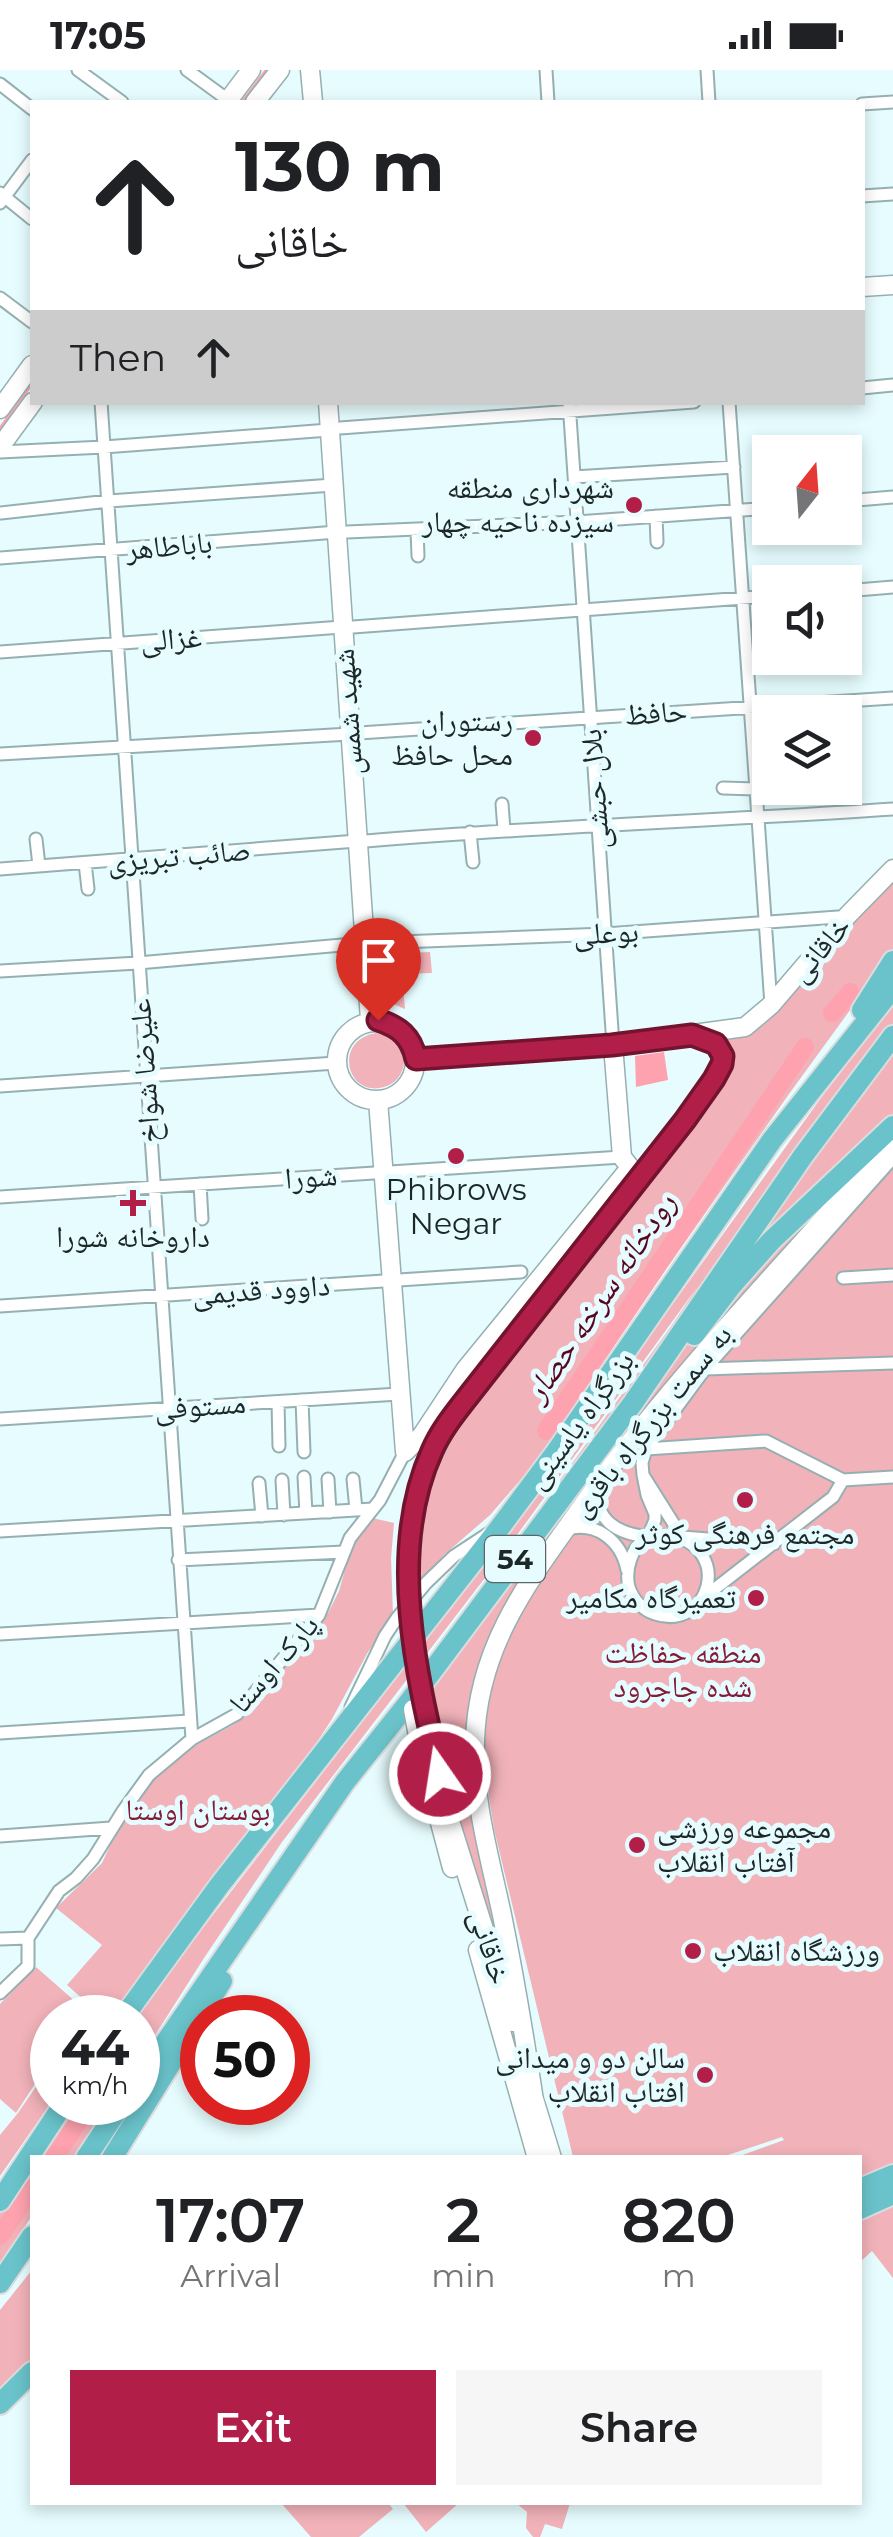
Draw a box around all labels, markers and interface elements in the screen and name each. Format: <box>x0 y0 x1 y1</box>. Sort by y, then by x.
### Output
text: 17:05 <box>50 12 146 59</box>
text: 130 m <box>235 123 445 209</box>
icon: ahead <box>70 140 200 270</box>
text: خاقانی <box>235 213 349 268</box>
icon: ahead <box>186 330 241 385</box>
text: Then <box>70 334 166 381</box>
north arrow <box>752 435 862 545</box>
map controls <box>752 435 862 805</box>
place label: شهرداری منطقه سیزده ناحیه چهار <box>421 469 614 540</box>
marker: شهرداری منطقه سیزده ناحیه چهار <box>623 494 645 516</box>
street label: باباطاهر <box>123 523 214 568</box>
button: sound <box>752 565 862 675</box>
street label: غزالی <box>139 618 203 659</box>
street label: شهید شمس <box>325 648 370 777</box>
street label: حافظ <box>623 692 688 733</box>
button: layers <box>752 695 862 805</box>
place label: رستوران محل حافظ <box>391 702 513 773</box>
marker: رستوران محل حافظ <box>522 727 544 749</box>
street label: بلال حبشی <box>572 728 617 850</box>
street label: صائب تبریزی <box>106 831 252 880</box>
street label: خاقانی <box>781 908 858 989</box>
street label: بوعلی <box>572 912 640 953</box>
pin <box>336 918 421 1021</box>
icon: arrive <box>351 933 406 988</box>
street label: علیرضا شواخ <box>121 998 169 1144</box>
marker: Phibrows Negar <box>445 1145 467 1167</box>
street label: شورا <box>283 1156 338 1197</box>
place label: Phibrows Negar <box>385 1171 527 1242</box>
water label: رودخانه سرخه حصار <box>514 1185 684 1410</box>
marker: داروخانه شورا <box>122 1192 144 1214</box>
place label: داروخانه شورا <box>56 1218 210 1255</box>
street label: داوود قدیمی <box>191 1266 331 1313</box>
street label: به سمت بزرگراه باقری <box>562 1317 740 1524</box>
street label: بزرگراه یاسینی <box>517 1343 642 1496</box>
street label: مستوفی <box>153 1384 247 1427</box>
marker: مجتمع فرهنگی کوثر <box>734 1489 756 1511</box>
place label: مجتمع فرهنگی کوثر <box>635 1515 854 1553</box>
road number: 54 <box>485 1536 545 1582</box>
place label: تعمیرگاه مکامیر <box>565 1579 736 1616</box>
marker: تعمیرگاه مکامیر <box>745 1587 767 1609</box>
street label: پارک اوستا <box>221 1607 327 1721</box>
park label: منطقه حفاظت شده جاجرود <box>605 1634 761 1705</box>
position arrow <box>388 1722 492 1826</box>
park label: بوستان اوستا <box>125 1791 271 1828</box>
place label: مجموعه ورزشی آفتاب انقلاب <box>657 1809 831 1880</box>
marker: مجموعه ورزشی آفتاب انقلاب <box>626 1834 648 1856</box>
street label: خاقانی <box>462 1905 519 1988</box>
place label: ورزشگاه انقلاب <box>713 1932 880 1969</box>
marker: ورزشگاه انقلاب <box>682 1940 704 1962</box>
speed limit sign: 50 <box>180 1995 310 2125</box>
text: 44 <box>61 2017 129 2078</box>
place label: سالن دو و میدانی افتاب انقلاب <box>495 2039 685 2110</box>
marker: سالن دو و میدانی افتاب انقلاب <box>694 2064 716 2086</box>
text: km/h <box>62 2070 128 2100</box>
text: 17:07 <box>156 2184 305 2257</box>
text: 2 <box>446 2184 481 2257</box>
text: 820 <box>622 2184 736 2257</box>
text: Arrival <box>180 2256 281 2295</box>
text: min <box>431 2256 496 2295</box>
text: m <box>662 2256 696 2295</box>
button: Exit <box>70 2370 436 2485</box>
button: Share <box>456 2370 822 2485</box>

